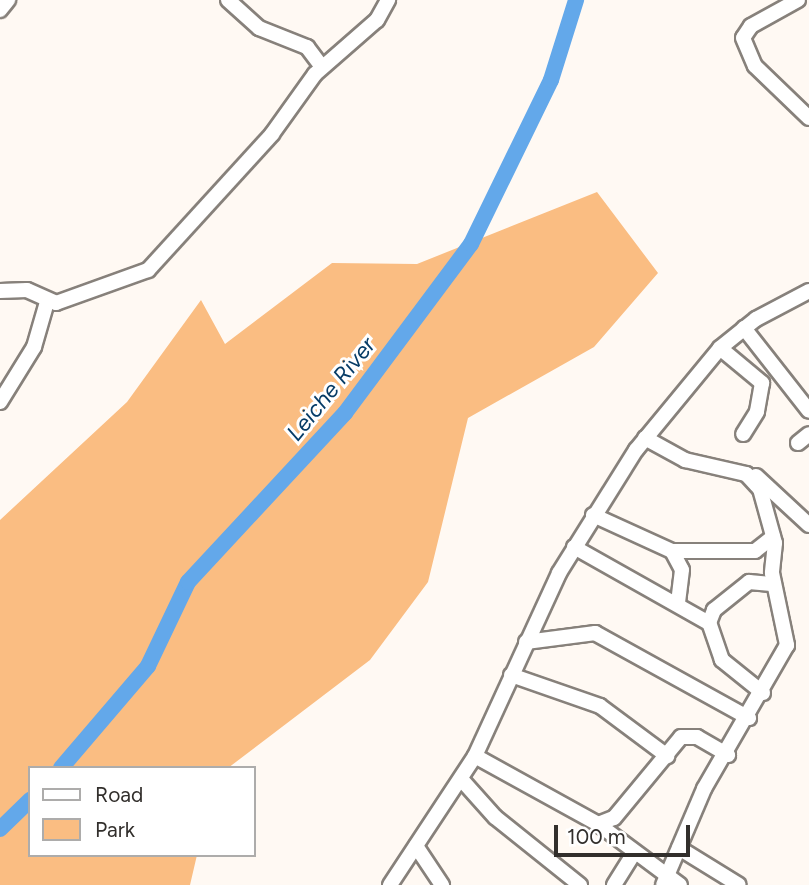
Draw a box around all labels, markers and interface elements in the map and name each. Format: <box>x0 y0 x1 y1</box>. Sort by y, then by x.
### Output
water label: Leiche River <box>281 332 381 446</box>
legend <box>28 766 256 857</box>
text: Road <box>95 782 143 807</box>
scale bar <box>557 812 694 856</box>
text: Park <box>95 817 135 842</box>
text: 100 m <box>567 824 626 849</box>

